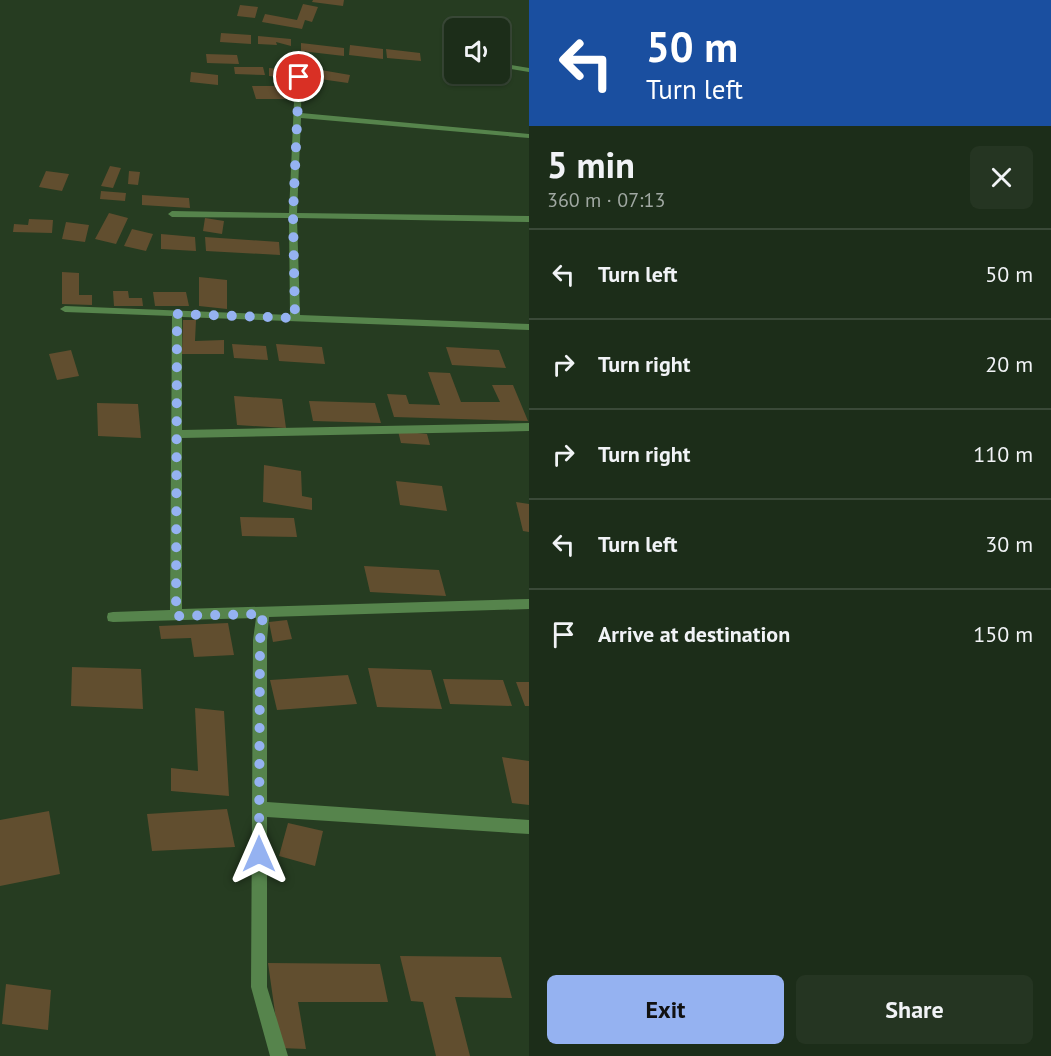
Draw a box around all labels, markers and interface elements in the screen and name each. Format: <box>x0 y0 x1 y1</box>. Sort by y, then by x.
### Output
map controls <box>444 18 510 84</box>
button: sound <box>444 18 510 84</box>
text: 50 m <box>646 19 738 74</box>
icon: left <box>547 24 625 102</box>
pin <box>273 51 324 102</box>
icon: arrive <box>282 60 315 93</box>
text: Turn left <box>646 72 743 106</box>
text: 5 min <box>547 141 635 188</box>
button: close <box>970 146 1033 209</box>
text: 360 m · 07:13 <box>547 187 665 213</box>
icon: left <box>547 258 580 291</box>
text: Turn left <box>598 260 678 288</box>
text: 50 m <box>985 260 1033 288</box>
icon: right <box>547 348 580 381</box>
text: Turn right <box>598 350 690 378</box>
text: 20 m <box>985 350 1033 378</box>
icon: right <box>547 438 580 471</box>
text: Turn right <box>598 440 690 468</box>
text: 110 m <box>973 440 1033 468</box>
icon: left <box>547 528 580 561</box>
text: Turn left <box>598 530 678 558</box>
text: 30 m <box>985 530 1033 558</box>
icon: arrive <box>547 618 580 651</box>
text: Arrive at destination <box>598 620 790 648</box>
text: 150 m <box>973 620 1033 648</box>
position arrow <box>227 822 291 886</box>
button: Exit <box>547 975 784 1044</box>
button: Share <box>796 975 1033 1044</box>

